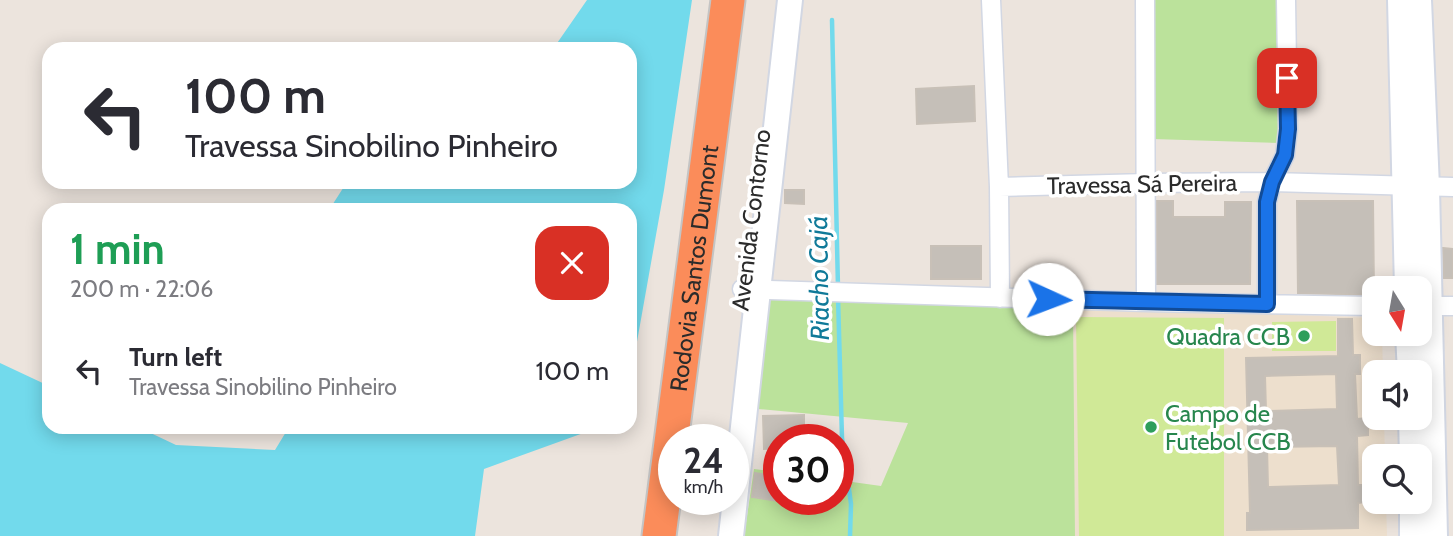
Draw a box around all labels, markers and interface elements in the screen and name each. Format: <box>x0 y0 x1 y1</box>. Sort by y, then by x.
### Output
pin <box>1257 48 1317 108</box>
icon: arrive <box>1268 59 1306 97</box>
text: 100 m <box>185 66 326 125</box>
icon: left <box>70 70 161 161</box>
text: Travessa Sinobilino Pinheiro <box>185 126 558 165</box>
street label: Avenida Contorno <box>725 127 777 313</box>
street label: Rodovia Santos Dumont <box>663 143 724 393</box>
street label: Travessa Sá Pereira <box>1047 168 1238 200</box>
water label: Riacho Cajá <box>802 215 836 341</box>
text: 1 min <box>70 223 165 275</box>
button: close <box>535 226 609 300</box>
position arrow <box>1011 262 1085 336</box>
text: 200 m · 22:06 <box>70 275 213 303</box>
north arrow <box>1362 276 1432 346</box>
map controls <box>1362 276 1432 514</box>
place label: Quadra CCB <box>1166 322 1290 351</box>
marker: Quadra CCB <box>1296 328 1312 344</box>
text: Turn left <box>129 341 222 373</box>
icon: left <box>70 352 108 390</box>
text: 100 m <box>536 355 609 387</box>
button: sound <box>1362 360 1432 430</box>
text: Travessa Sinobilino Pinheiro <box>129 373 397 401</box>
place label: Campo de Futebol CCB <box>1165 399 1291 456</box>
marker: Campo de Futebol CCB <box>1143 419 1159 435</box>
speed limit sign: 30 <box>763 424 854 515</box>
text: 24 <box>683 439 724 482</box>
button: search <box>1362 444 1432 514</box>
text: km/h <box>684 476 723 498</box>

